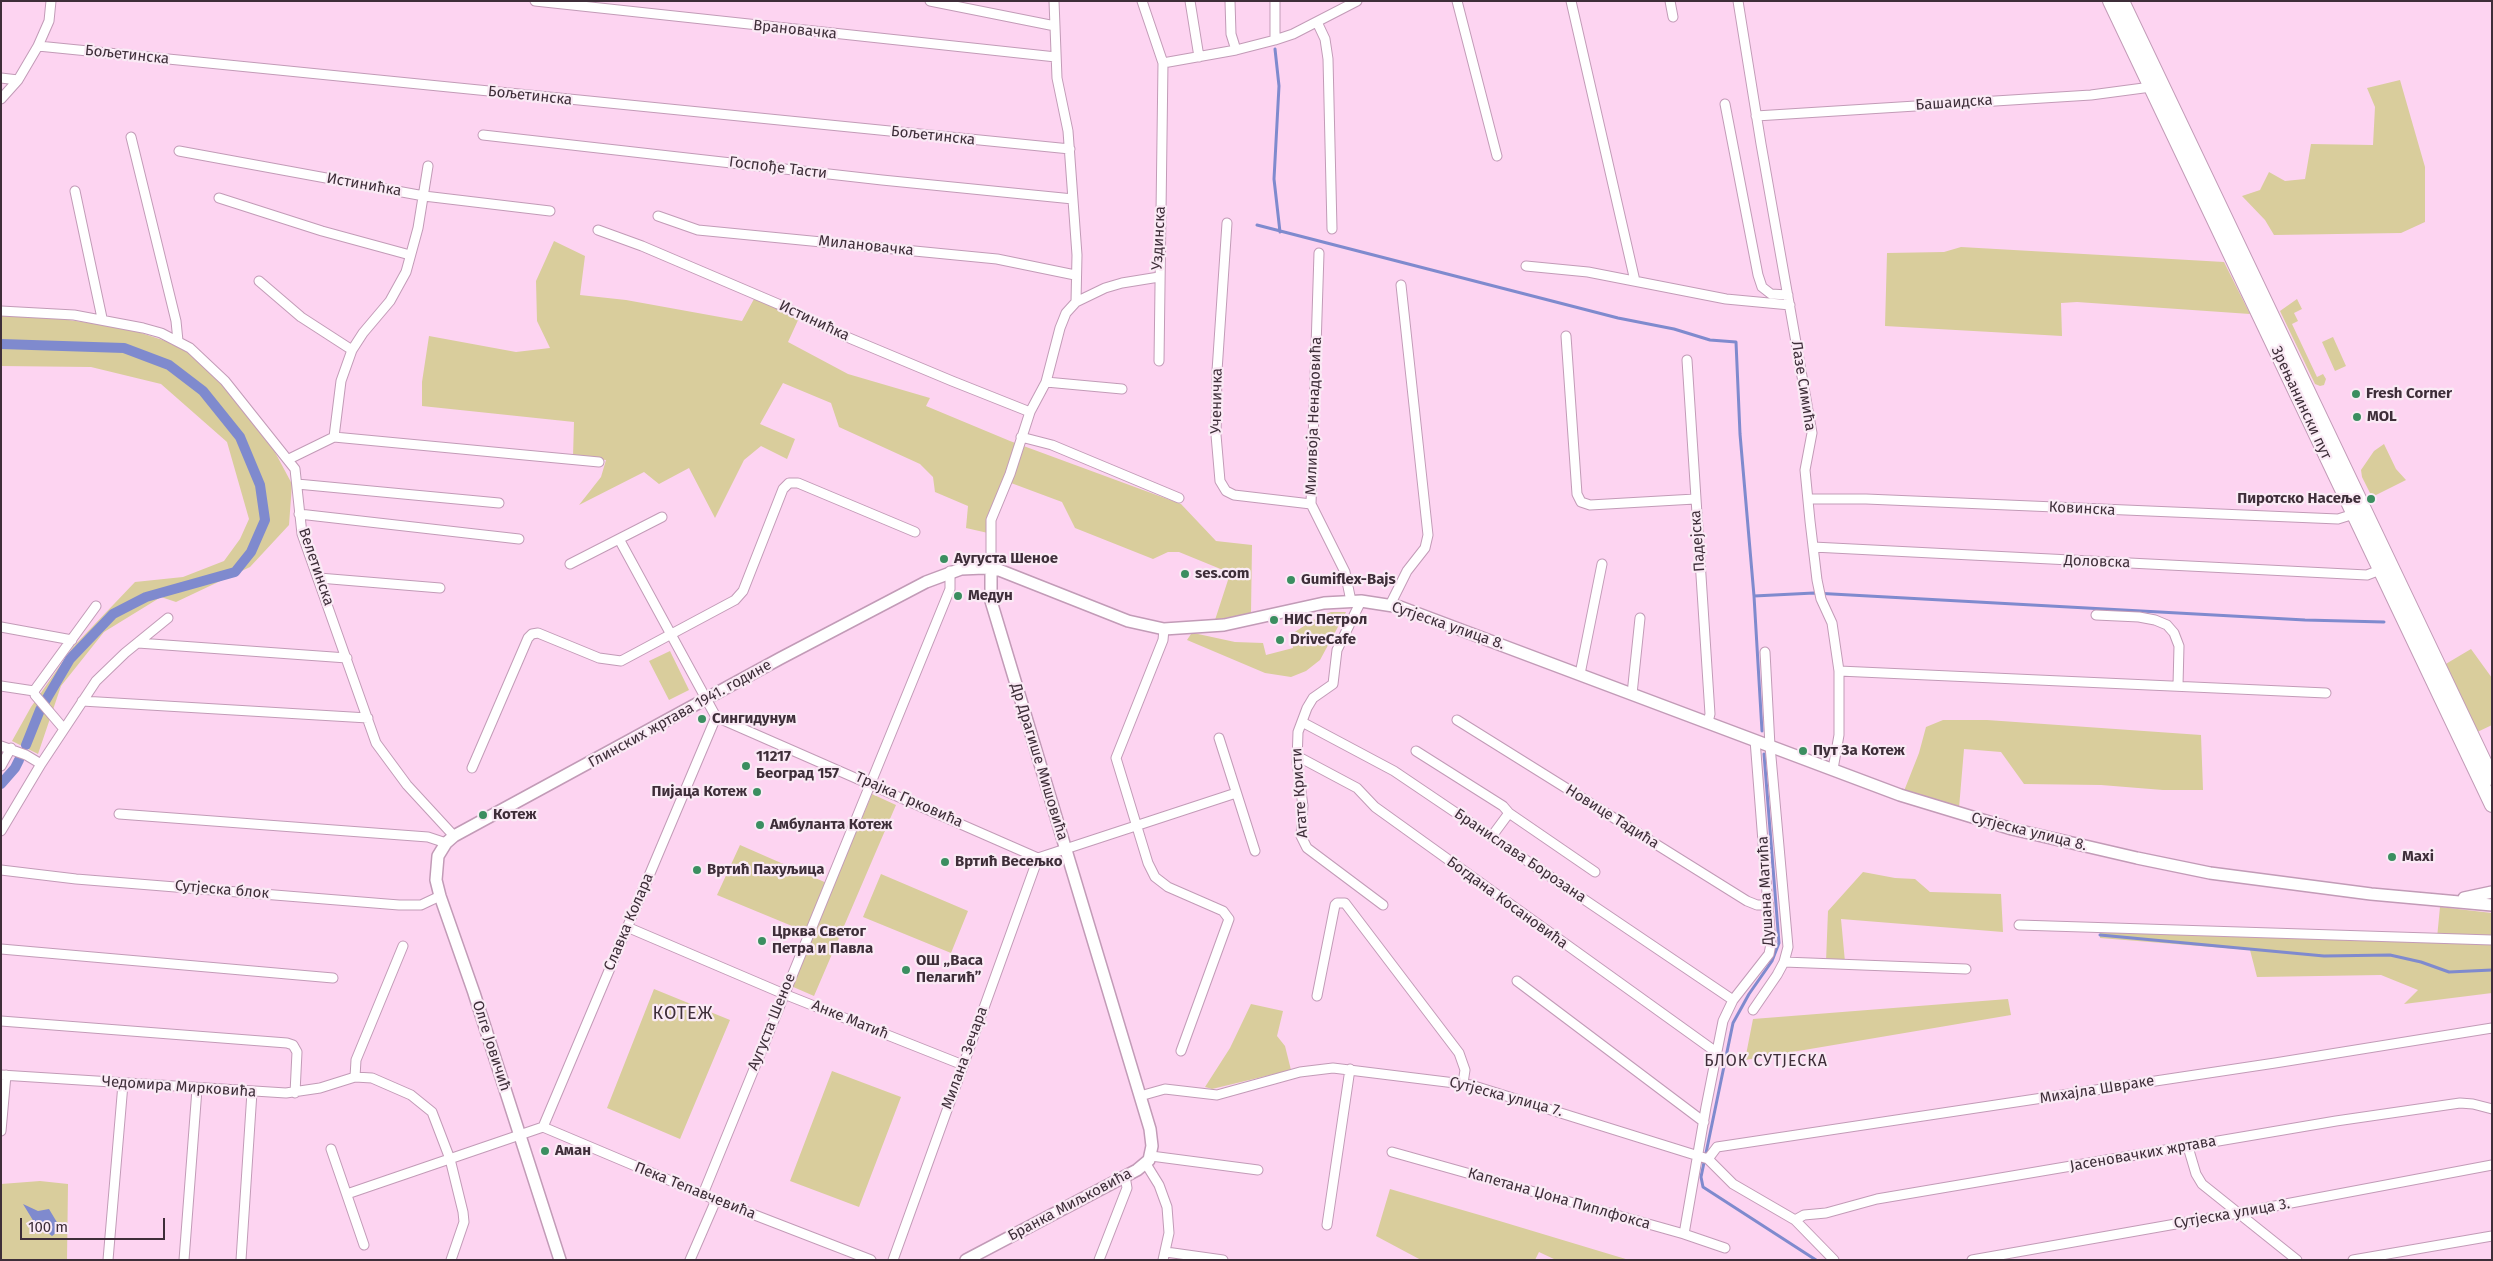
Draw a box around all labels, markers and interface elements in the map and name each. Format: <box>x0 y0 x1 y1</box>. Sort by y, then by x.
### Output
street label: Врановачка <box>752 17 838 43</box>
street label: Бољетинска <box>84 42 170 68</box>
street label: Бољетинска <box>487 83 573 109</box>
street label: Башаидска <box>1915 91 1993 115</box>
street label: Бољетинска <box>890 123 976 149</box>
street label: Госпође Тасти <box>728 153 828 183</box>
street label: Истинићка <box>325 170 403 200</box>
street label: Уздинска <box>1148 206 1170 270</box>
street label: Милановачка <box>818 232 914 260</box>
street label: Истинићка <box>776 297 852 345</box>
street label: Миливоја Ненадовића <box>1302 336 1326 496</box>
street label: Лазе Симића <box>1787 340 1819 432</box>
street label: Зрењанински пут <box>2267 343 2335 463</box>
street label: Ученичка <box>1207 368 1227 434</box>
place label: Fresh Corner <box>2366 385 2452 403</box>
marker: Fresh Corner <box>2350 388 2362 400</box>
place label: MOL <box>2367 408 2397 426</box>
marker: MOL <box>2351 411 2363 423</box>
place label: Пиротско Насеље <box>2237 490 2361 508</box>
marker: Пиротско Насеље <box>2365 493 2377 505</box>
street label: Ковинска <box>2048 498 2116 520</box>
street label: Падејска <box>1687 510 1709 572</box>
street label: Велетинска <box>294 526 338 608</box>
place label: Аугуста Шеное <box>954 550 1058 568</box>
street label: Доловска <box>2063 552 2131 572</box>
marker: Аугуста Шеное <box>938 553 950 565</box>
place label: ses.com <box>1195 565 1250 583</box>
marker: ses.com <box>1179 568 1191 580</box>
place label: Gumiflex-Bajs <box>1301 571 1396 589</box>
marker: Gumiflex-Bajs <box>1285 574 1297 586</box>
place label: Медун <box>968 587 1013 605</box>
marker: Медун <box>952 590 964 602</box>
street label: Сутјеска улица 8. <box>1389 598 1507 654</box>
place label: НИС Петрол <box>1284 611 1367 629</box>
marker: НИС Петрол <box>1268 614 1280 626</box>
place label: DriveCafe <box>1290 631 1356 649</box>
marker: DriveCafe <box>1274 634 1286 646</box>
street label: Глинских жртава 1941. године <box>585 656 775 772</box>
street label: Др Драгише Мишовића <box>1006 681 1072 843</box>
place label: Сингидунум <box>712 710 796 728</box>
marker: Сингидунум <box>696 713 708 725</box>
place label: Пут За Котеж <box>1813 742 1905 760</box>
marker: Пут За Котеж <box>1797 745 1809 757</box>
street label: Агате Кристи <box>1288 747 1312 839</box>
place label: 11217 Београд 157 <box>756 748 839 783</box>
marker: 11217 Београд 157 <box>740 760 752 772</box>
street label: Трајка Грковића <box>852 768 966 832</box>
street label: Новице Тадића <box>1562 781 1662 853</box>
place label: Пијаца Котеж <box>651 783 747 801</box>
marker: Пијаца Котеж <box>751 786 763 798</box>
street label: Бранислава Борозана <box>1451 805 1589 907</box>
place label: Котеж <box>493 806 537 824</box>
marker: Котеж <box>477 809 489 821</box>
street label: Сутјеска улица 8. <box>1969 809 2089 855</box>
place label: Амбуланта Котеж <box>770 816 892 834</box>
marker: Амбуланта Котеж <box>754 819 766 831</box>
street label: Душана Матића <box>1754 836 1778 946</box>
place label: Maxi <box>2402 848 2434 866</box>
marker: Maxi <box>2386 851 2398 863</box>
place label: Вртић Весељко <box>955 853 1062 871</box>
street label: Богдана Косановића <box>1443 853 1571 953</box>
marker: Вртић Весељко <box>939 856 951 868</box>
place label: Вртић Пахуљица <box>707 861 824 879</box>
marker: Вртић Пахуљица <box>691 864 703 876</box>
street label: Славка Колара <box>600 870 658 974</box>
street label: Сутјеска блок <box>174 877 270 903</box>
place label: Црква Светог Петра и Павла <box>772 923 873 958</box>
marker: Црква Светог Петра и Павла <box>756 935 768 947</box>
place label: ОШ „Васа Пелагић” <box>916 952 983 987</box>
marker: ОШ „Васа Пелагић” <box>900 964 912 976</box>
street label: Аугуста Шеное <box>744 971 800 1073</box>
street label: Анке Матић <box>809 996 891 1044</box>
street label: Олге Јовичић <box>468 998 514 1094</box>
district label: КОТЕЖ <box>652 1003 714 1025</box>
street label: Милана Зечара <box>938 1004 992 1112</box>
district label: БЛОК СУТЈЕСКА <box>1703 1052 1829 1072</box>
street label: Михајла Швраке <box>2038 1072 2156 1108</box>
street label: Чедомира Мирковића <box>101 1073 257 1101</box>
street label: Сутјеска улица 7. <box>1447 1073 1565 1121</box>
street label: Јасеновачких жртава <box>2068 1132 2218 1176</box>
place label: Аман <box>555 1142 591 1160</box>
marker: Аман <box>539 1145 551 1157</box>
street label: Пека Тепавчевића <box>632 1158 758 1224</box>
street label: Капетана Џона Пиплфокса <box>1466 1164 1652 1234</box>
street label: Бранка Миљковића <box>1005 1165 1135 1245</box>
street label: Сутјеска улица 3. <box>2173 1195 2291 1233</box>
scale bar <box>22 1208 168 1240</box>
text: 100 m <box>28 1218 68 1236</box>

